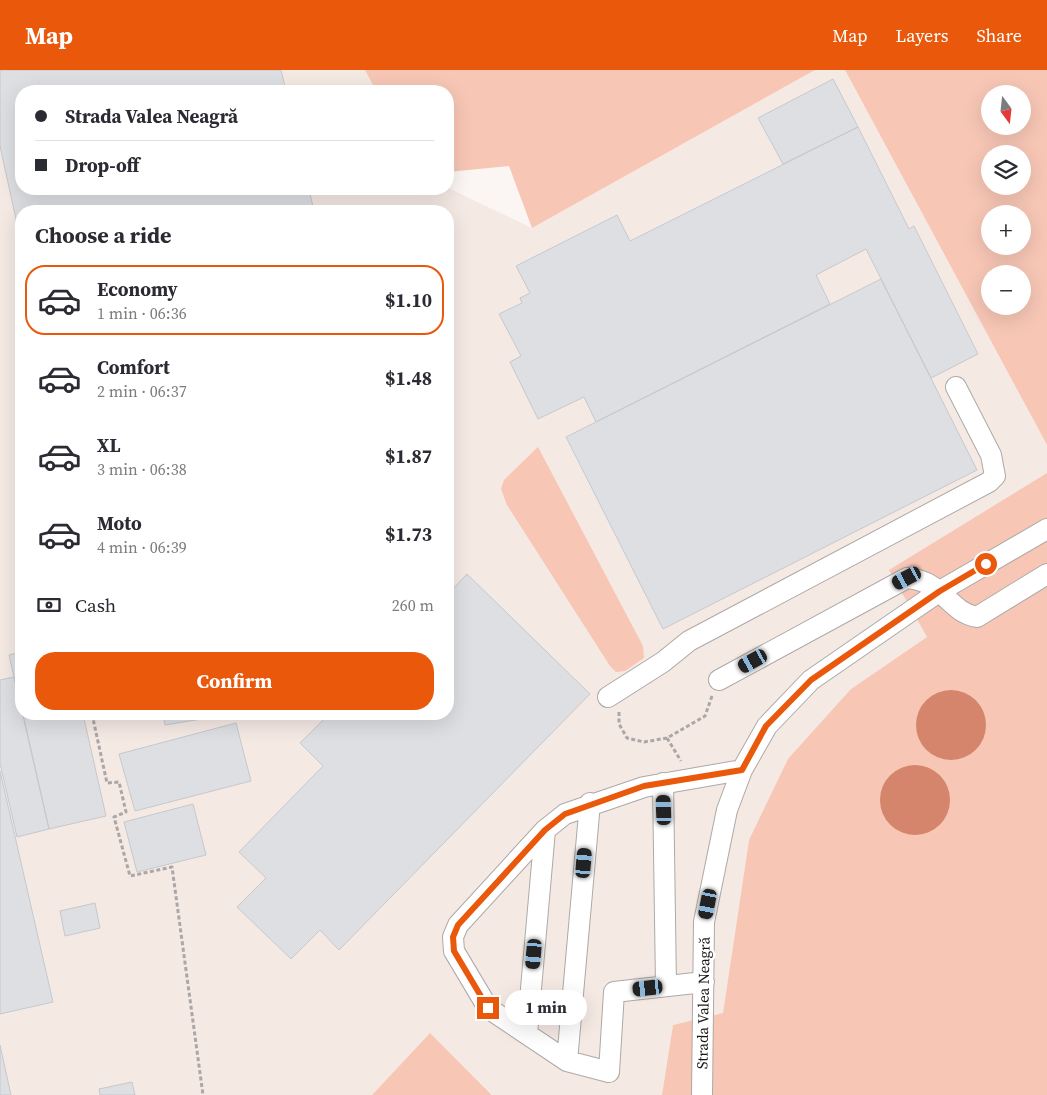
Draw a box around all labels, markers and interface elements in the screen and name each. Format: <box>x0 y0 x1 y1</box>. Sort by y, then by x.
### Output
text: Map <box>25 19 73 52</box>
text: Map <box>832 23 867 48</box>
text: Layers <box>895 23 948 48</box>
text: Share <box>976 23 1022 48</box>
north arrow <box>981 85 1031 135</box>
map controls <box>981 85 1031 315</box>
text: Strada Valea Neagră <box>65 103 238 129</box>
button: layers <box>981 145 1031 195</box>
text: Drop-off <box>65 152 139 178</box>
button: + <box>981 205 1031 255</box>
text: Choose a ride <box>35 220 172 250</box>
button: − <box>981 265 1031 315</box>
text: Economy <box>97 276 178 302</box>
icon: car <box>37 278 82 323</box>
text: $1.10 <box>385 287 432 313</box>
text: 1 min · 06:36 <box>97 302 187 324</box>
text: Comfort <box>97 354 170 380</box>
icon: car <box>37 356 82 401</box>
text: $1.48 <box>385 365 432 391</box>
text: 2 min · 06:37 <box>97 380 187 402</box>
text: XL <box>97 432 120 458</box>
icon: car <box>37 434 82 479</box>
text: $1.87 <box>385 443 432 469</box>
text: 3 min · 06:38 <box>97 458 187 480</box>
text: Moto <box>97 510 142 536</box>
icon: car <box>37 512 82 557</box>
text: $1.73 <box>385 521 432 547</box>
text: 4 min · 06:39 <box>97 536 187 558</box>
route start <box>975 553 997 575</box>
car <box>890 564 923 592</box>
icon: cash <box>35 591 63 619</box>
text: Cash <box>75 592 116 618</box>
text: 260 m <box>392 594 434 616</box>
car <box>736 647 769 675</box>
button: Confirm <box>35 652 434 710</box>
car <box>655 795 672 825</box>
car <box>575 847 592 879</box>
car <box>697 888 718 920</box>
street label: Strada Valea Neagră <box>691 936 715 1069</box>
car <box>525 938 542 970</box>
car <box>632 979 663 997</box>
callout: 1 min <box>506 990 588 1026</box>
text: 1 min <box>525 996 567 1018</box>
route end <box>477 997 499 1019</box>

